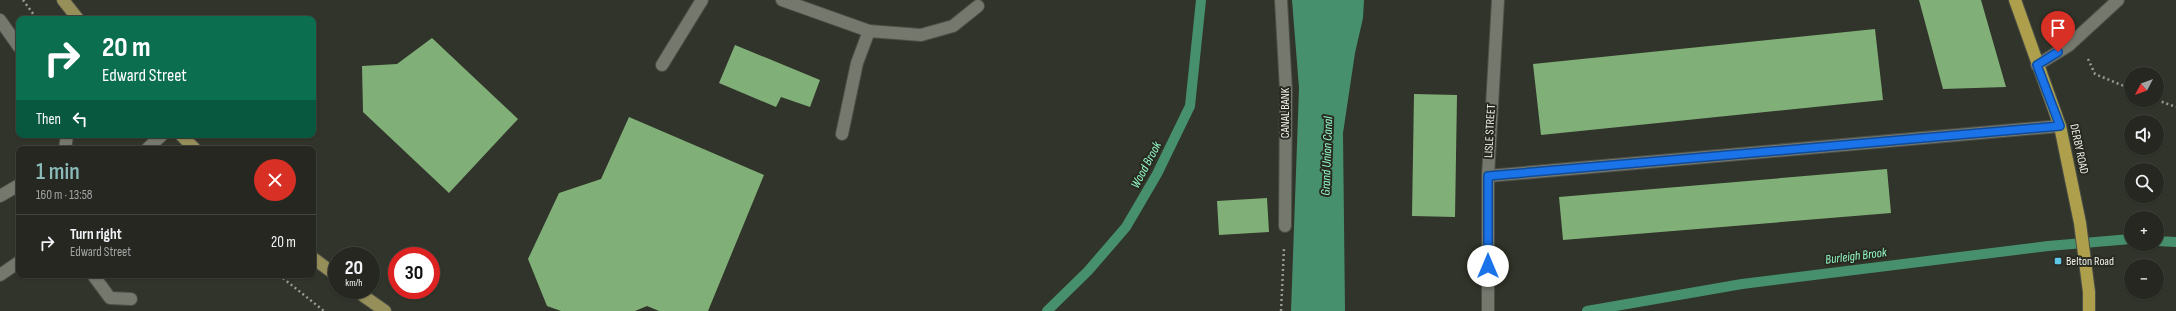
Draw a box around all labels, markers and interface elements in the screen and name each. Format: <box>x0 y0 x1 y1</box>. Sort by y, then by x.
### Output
pin <box>2041 11 2075 52</box>
icon: arrive <box>2047 17 2069 39</box>
text: 20 m <box>102 31 151 64</box>
icon: right <box>36 32 88 84</box>
text: Edward Street <box>102 65 187 86</box>
north arrow <box>2124 67 2164 107</box>
map controls <box>2124 67 2164 299</box>
street label: CANAL BANK <box>1278 87 1293 138</box>
street label: LISLE STREET <box>1481 104 1499 158</box>
icon: left <box>69 108 91 130</box>
text: Then <box>36 110 61 129</box>
water label: Grand Union Canal <box>1318 115 1336 196</box>
button: sound <box>2124 115 2164 155</box>
street label: DERBY ROAD <box>2066 123 2092 176</box>
water label: Wood Brook <box>1127 138 1165 191</box>
text: 1 min <box>36 157 80 186</box>
button: close <box>254 159 296 201</box>
button: search <box>2124 163 2164 203</box>
text: 160 m · 13:58 <box>36 187 93 203</box>
button: + <box>2124 211 2164 251</box>
text: Turn right <box>70 225 122 244</box>
icon: right <box>36 232 58 254</box>
text: 20 m <box>271 233 296 252</box>
text: Edward Street <box>70 244 131 260</box>
water label: Burleigh Brook <box>1824 244 1889 268</box>
position arrow <box>1467 245 1509 287</box>
speed limit sign: 30 <box>388 247 440 299</box>
place label: Belton Road <box>2066 254 2114 269</box>
text: 20 <box>345 256 363 280</box>
marker: Belton Road <box>2053 256 2063 266</box>
button: − <box>2124 259 2164 299</box>
text: km/h <box>345 277 363 289</box>

